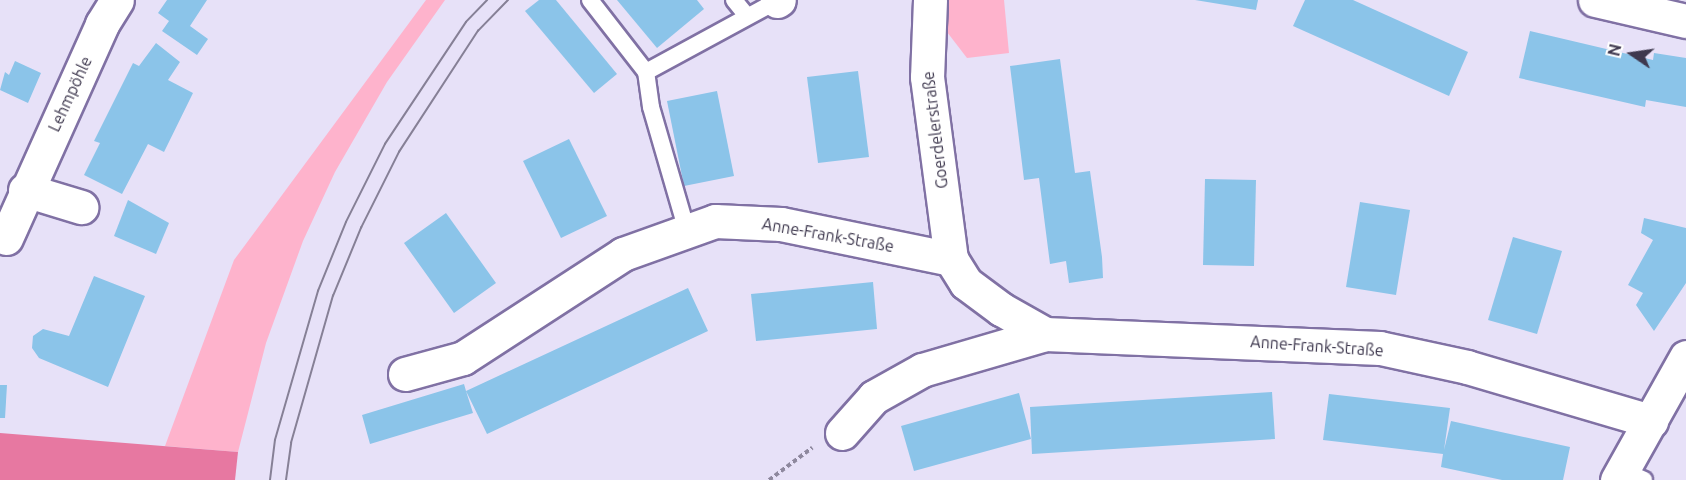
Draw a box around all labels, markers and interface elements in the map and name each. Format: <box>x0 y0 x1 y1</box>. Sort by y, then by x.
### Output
north arrow <box>1602 24 1662 84</box>
text: N <box>1604 42 1625 58</box>
street label: Lehmpöhle <box>44 53 96 135</box>
street label: Goerdelerstraße <box>918 70 952 190</box>
street label: Anne-Frank-Straße <box>761 214 895 256</box>
street label: Anne-Frank-Straße <box>1250 332 1384 360</box>

